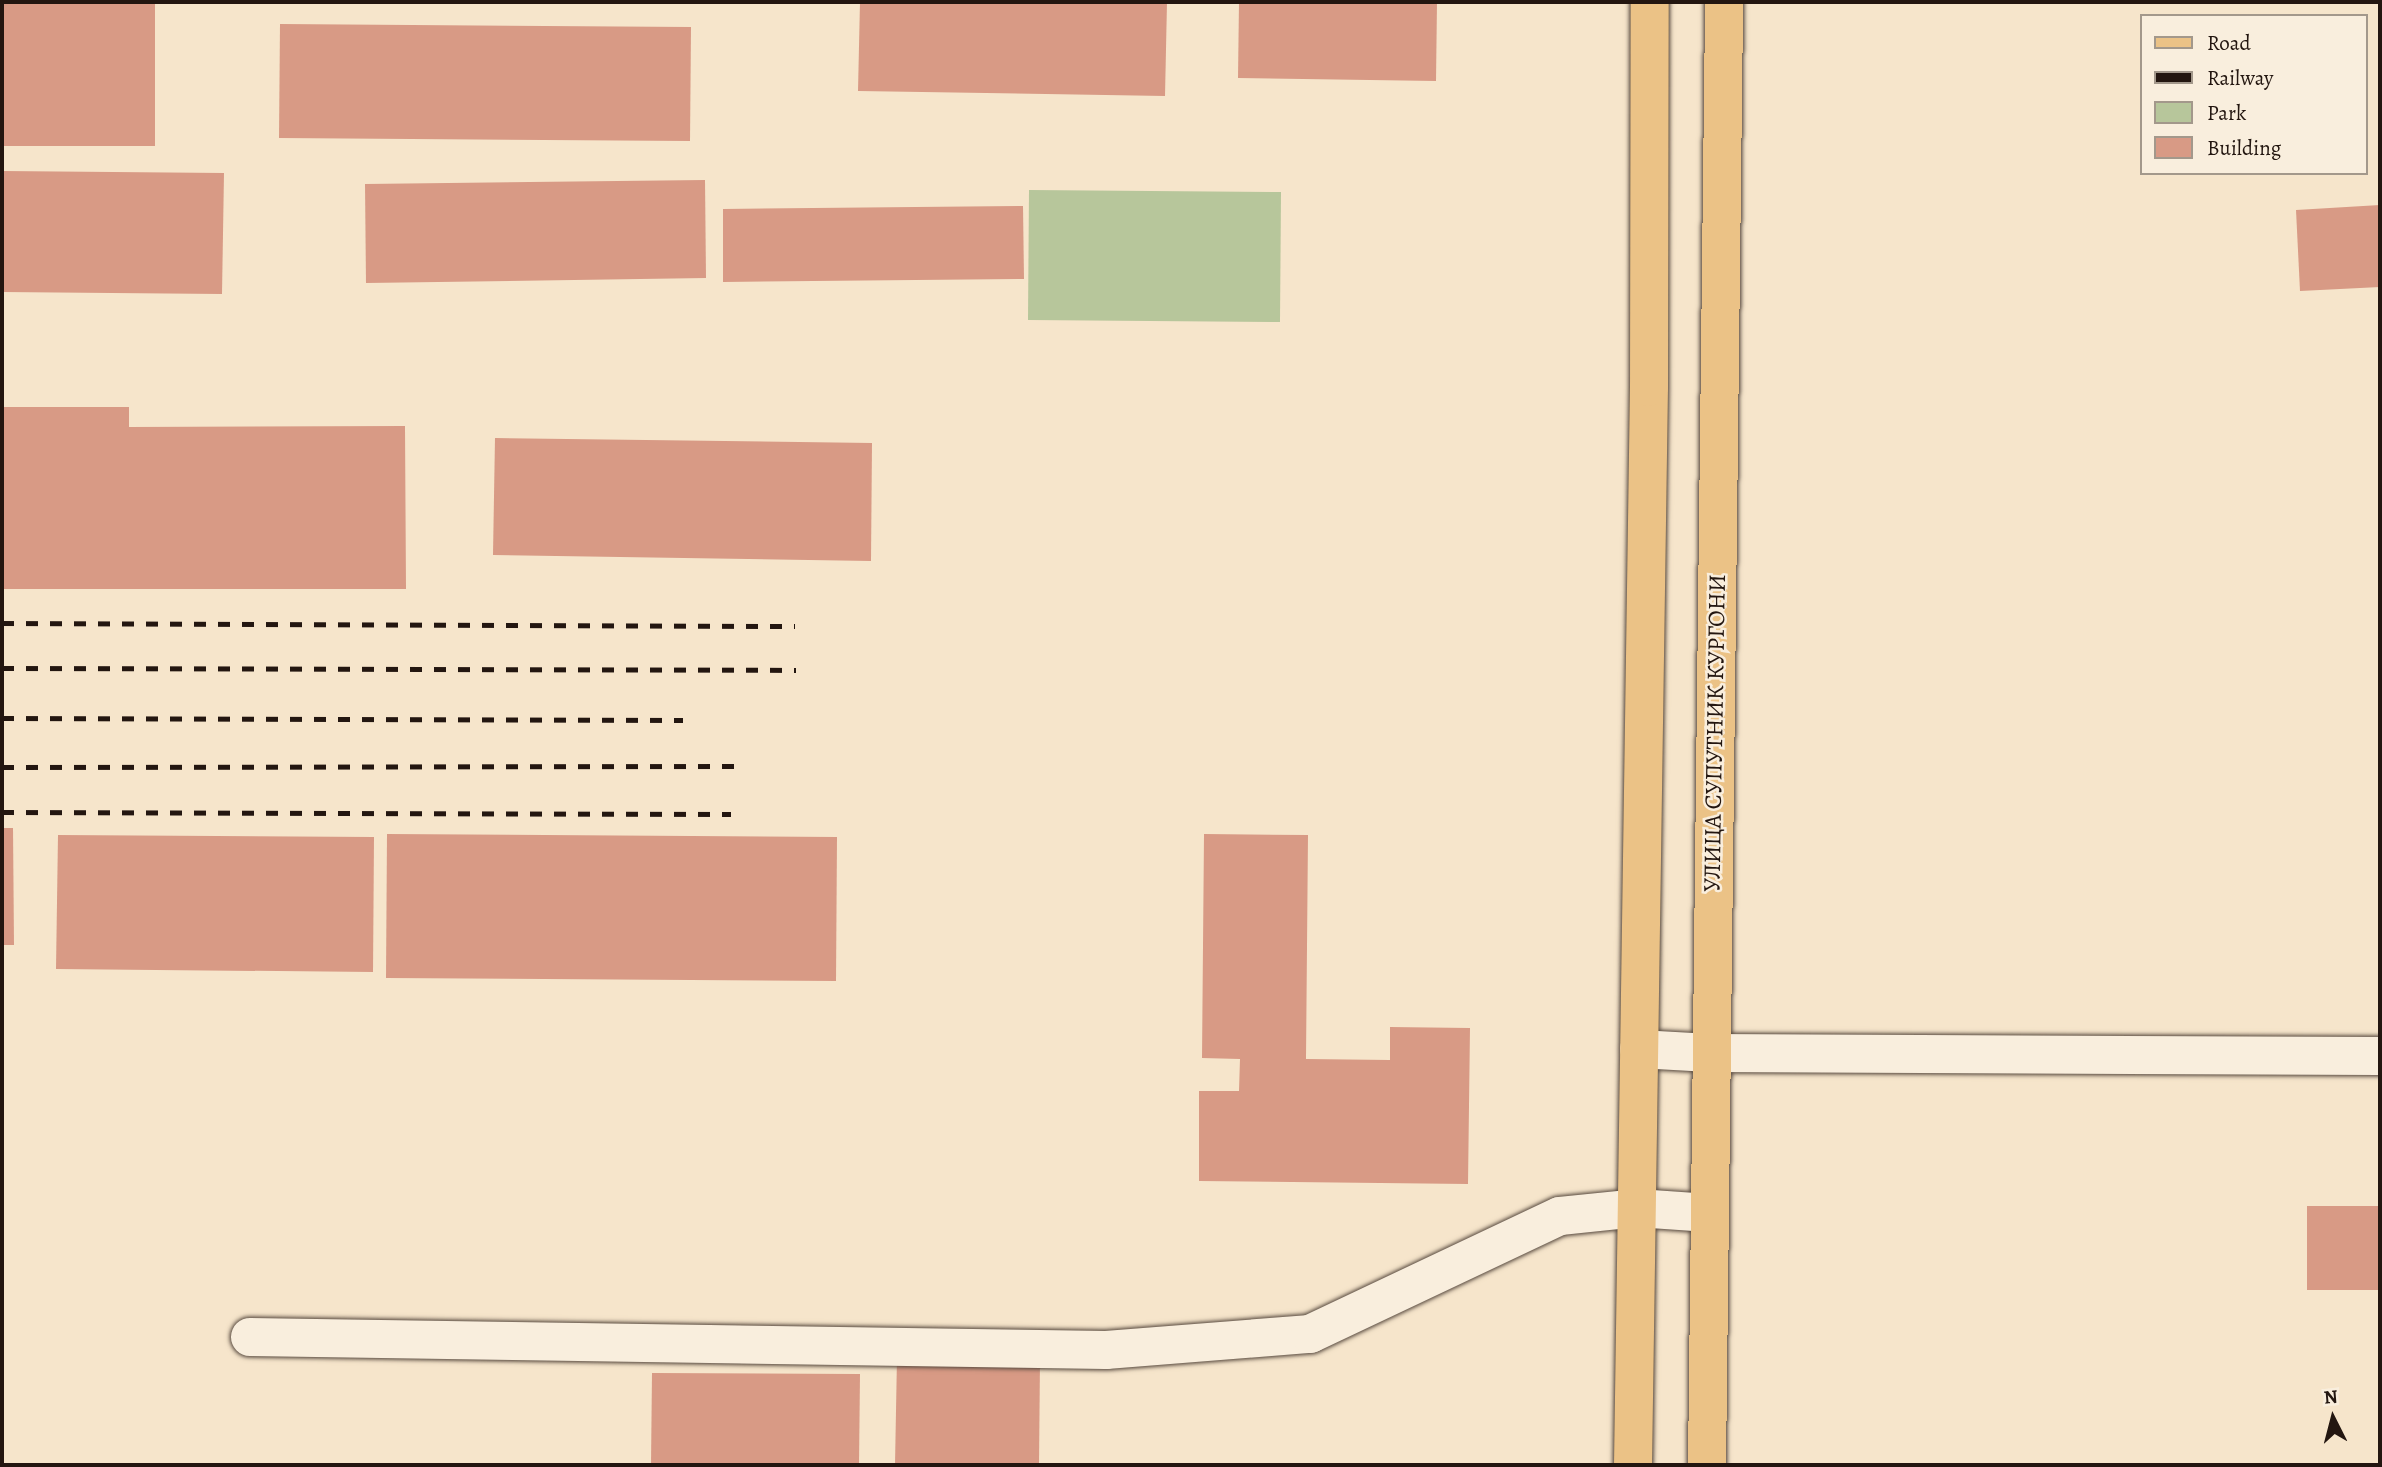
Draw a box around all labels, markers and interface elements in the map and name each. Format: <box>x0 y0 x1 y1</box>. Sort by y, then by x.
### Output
legend <box>2140 14 2368 175</box>
text: Road <box>2207 29 2251 57</box>
text: Railway <box>2207 64 2273 92</box>
text: Park <box>2207 99 2246 127</box>
text: Building <box>2207 134 2281 162</box>
street label: УЛИЦА СУПУТНИК КУРГОНИ <box>1698 574 1732 892</box>
north arrow <box>2298 1383 2368 1453</box>
text: N <box>2323 1383 2339 1411</box>

